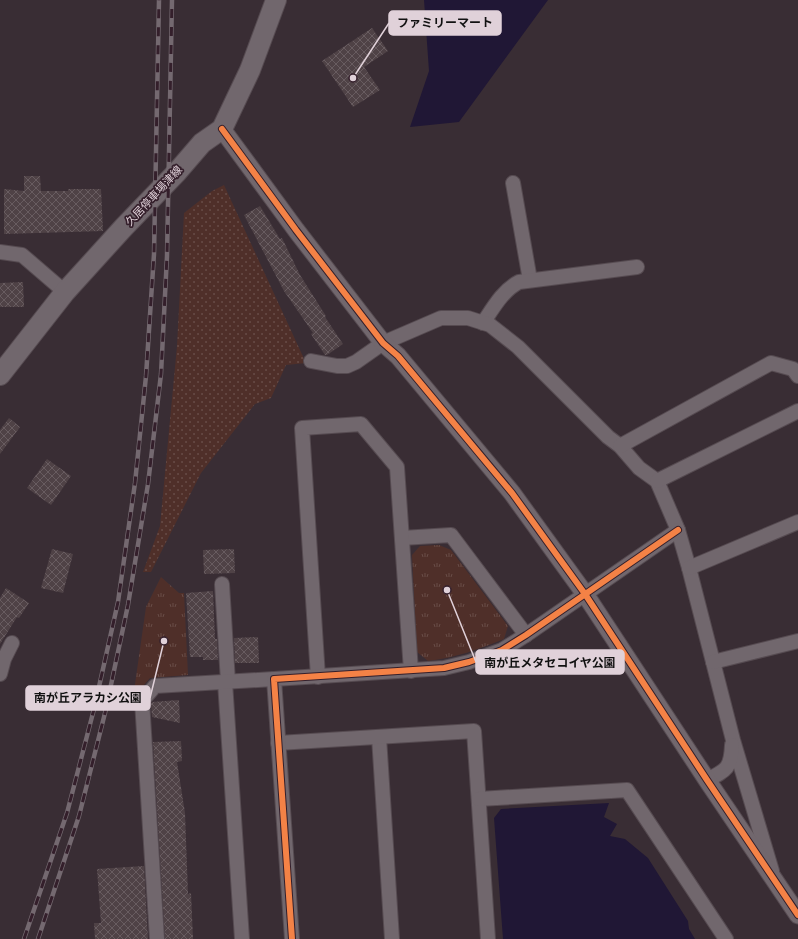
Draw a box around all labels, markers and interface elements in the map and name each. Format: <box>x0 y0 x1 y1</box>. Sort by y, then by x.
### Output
callout: ファミリーマート <box>389 11 501 35</box>
text: ファミリーマート <box>397 15 493 31</box>
street label: 久居停車場津線 <box>122 163 186 229</box>
callout: 南が丘メタセコイヤ公園 <box>476 650 624 674</box>
text: 南が丘メタセコイヤ公園 <box>484 655 616 671</box>
callout: 南が丘アラカシ公園 <box>26 686 150 710</box>
text: 南が丘アラカシ公園 <box>34 690 142 706</box>

